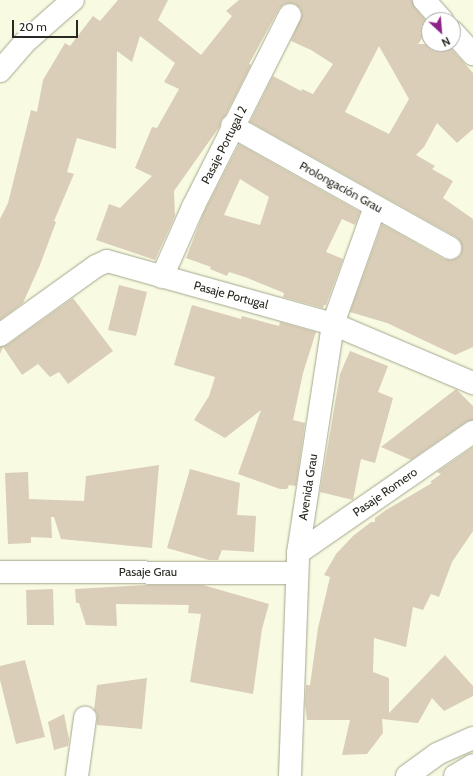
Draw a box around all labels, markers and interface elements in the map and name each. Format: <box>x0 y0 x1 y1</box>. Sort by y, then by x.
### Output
scale bar <box>14 12 80 38</box>
north arrow <box>421 12 461 52</box>
text: 20 m <box>19 19 47 34</box>
text: N <box>439 34 452 50</box>
street label: Pasaje Portugal 2 <box>198 104 250 186</box>
street label: Prolongación Grau <box>297 158 385 216</box>
street label: Pasaje Portugal <box>192 278 270 312</box>
street label: Avenida Grau <box>296 453 320 521</box>
street label: Pasaje Romero <box>350 465 420 519</box>
street label: Pasaje Grau <box>119 565 177 579</box>

